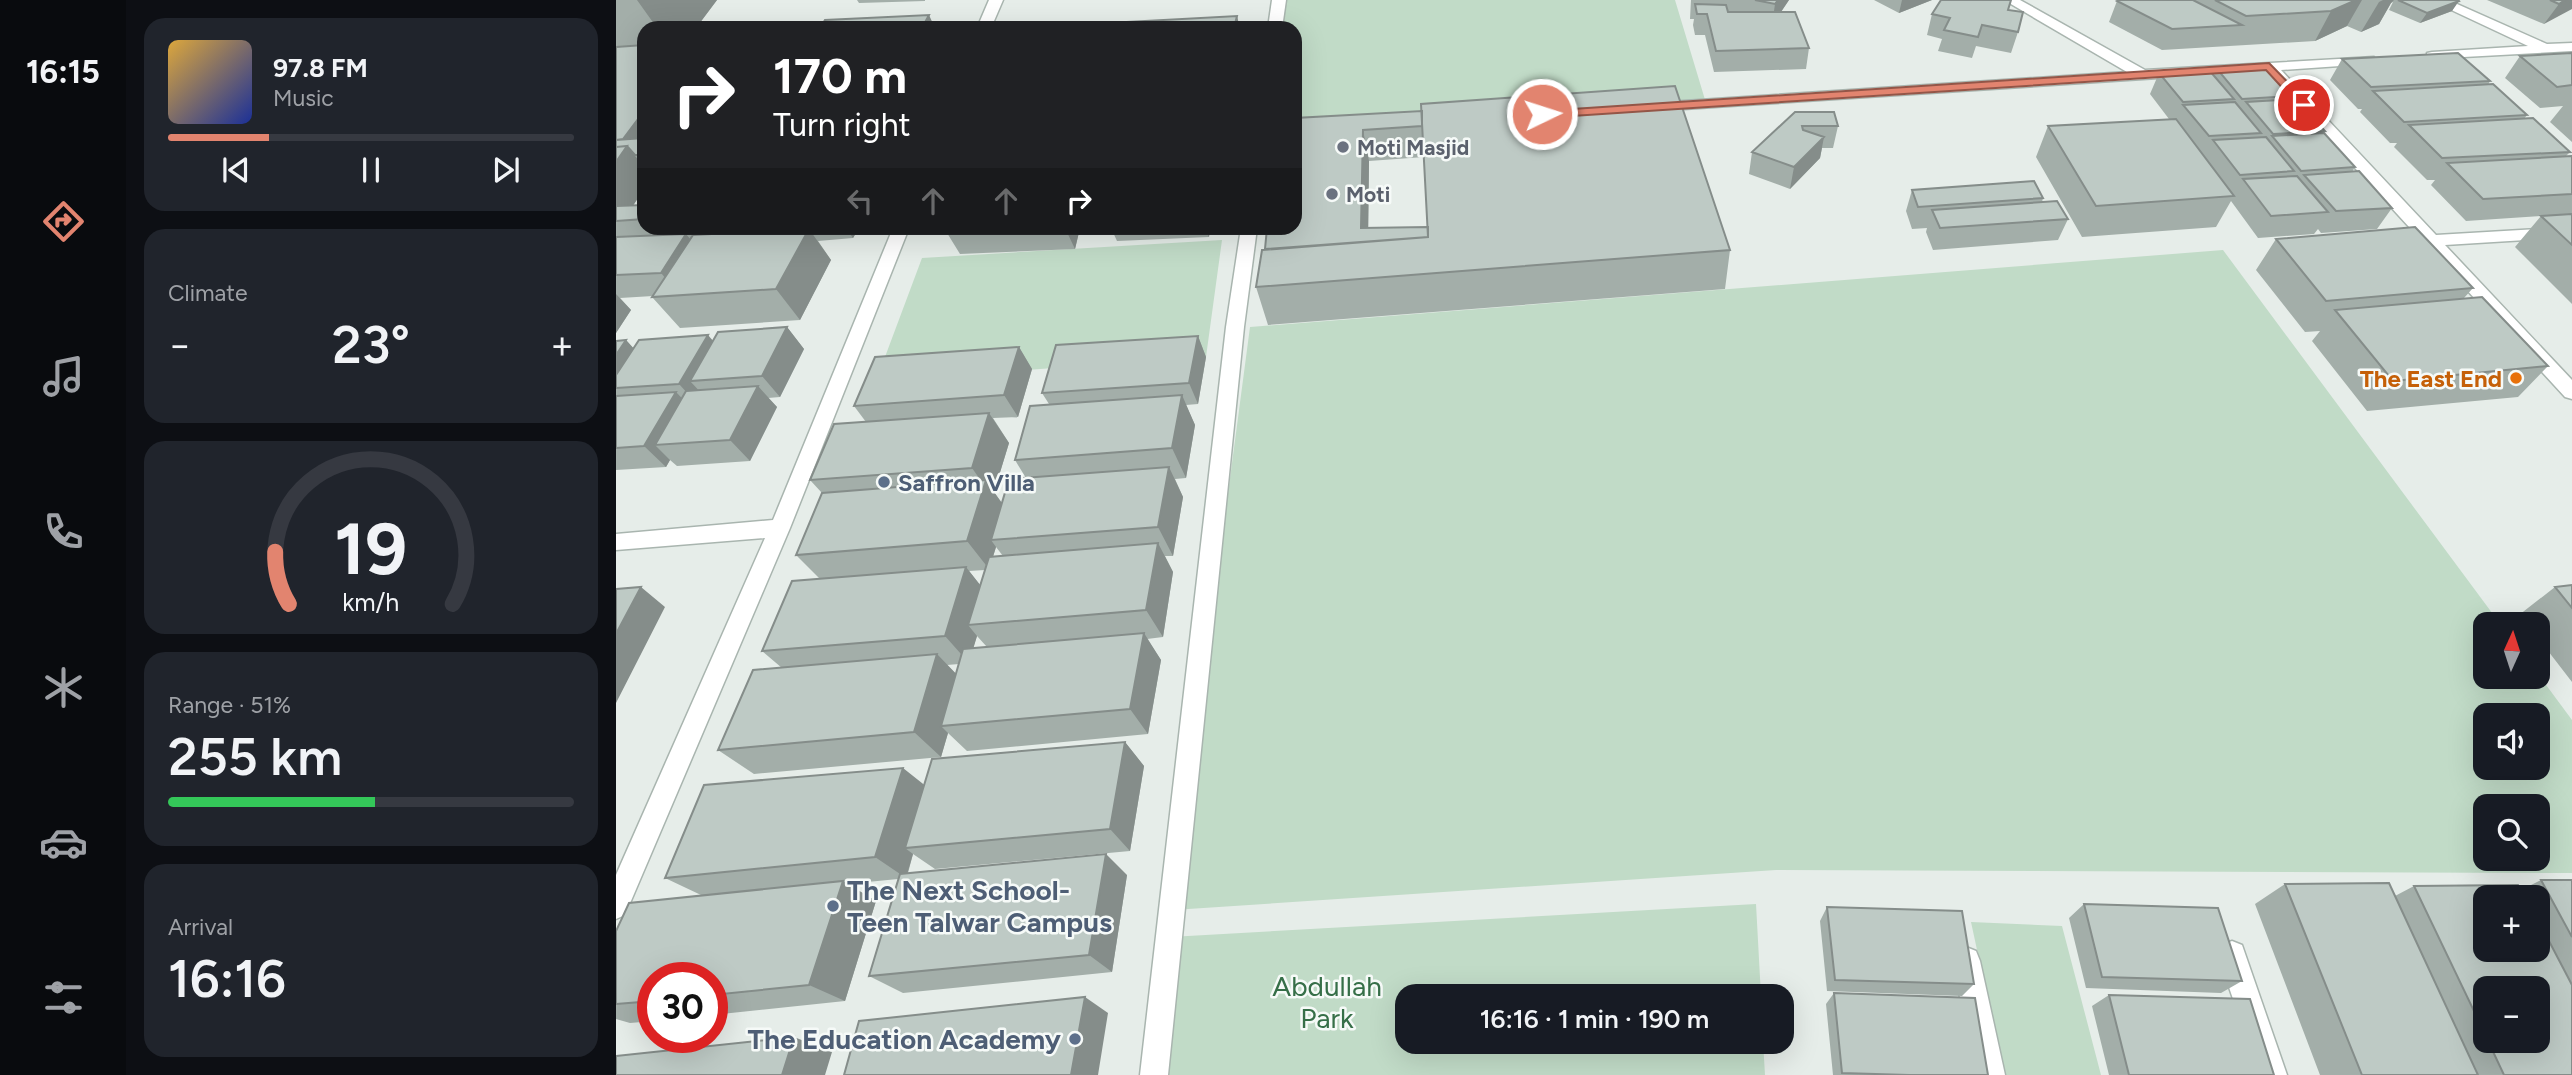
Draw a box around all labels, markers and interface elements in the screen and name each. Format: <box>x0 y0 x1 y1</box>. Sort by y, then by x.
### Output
text: 170 m <box>773 46 907 105</box>
icon: right <box>658 49 749 140</box>
text: 97.8 FM <box>273 52 368 84</box>
text: 16:15 <box>26 53 100 91</box>
pin <box>2274 75 2334 135</box>
position arrow <box>1505 77 1579 151</box>
text: Music <box>273 84 334 112</box>
icon: arrive <box>2285 86 2323 124</box>
text: Turn right <box>773 106 911 144</box>
place label: Moti Masjid <box>1357 135 1469 160</box>
marker: Moti Masjid <box>1335 139 1351 155</box>
icon: previous <box>217 151 255 189</box>
icon: pause <box>352 151 390 189</box>
icon: next <box>487 151 525 189</box>
icon: left <box>841 182 879 220</box>
icon: ahead <box>914 182 952 220</box>
icon: ahead <box>987 182 1025 220</box>
icon: right <box>1060 182 1098 220</box>
place label: Moti <box>1346 182 1390 207</box>
marker: Moti <box>1324 186 1340 202</box>
icon: directions <box>39 197 88 246</box>
text: Climate <box>168 279 247 307</box>
text: 23° <box>332 314 410 376</box>
text: − <box>168 322 192 368</box>
text: + <box>550 322 574 368</box>
icon: music <box>39 352 88 401</box>
place label: The East End <box>2360 364 2502 393</box>
marker: The East End <box>2508 370 2524 386</box>
place label: Saffron Villa <box>898 468 1035 497</box>
marker: Saffron Villa <box>876 474 892 490</box>
text: 19 <box>335 505 407 592</box>
icon: phone <box>39 507 88 556</box>
text: km/h <box>342 586 400 616</box>
north arrow <box>2473 612 2550 690</box>
map controls <box>2473 612 2550 1053</box>
icon: climate <box>39 663 88 712</box>
text: Range · 51% <box>168 691 291 719</box>
button: sound <box>2473 703 2550 780</box>
text: 255 km <box>168 726 342 788</box>
button: search <box>2473 794 2550 871</box>
icon: car <box>39 818 88 867</box>
place label: The Next School- Teen Talwar Campus <box>847 873 1112 939</box>
button: + <box>2473 885 2550 962</box>
marker: The Next School- Teen Talwar Campus <box>825 898 841 914</box>
text: Arrival <box>168 913 233 941</box>
text: 16:16 <box>168 948 286 1010</box>
speed limit sign: 30 <box>637 962 728 1053</box>
park label: Abdullah Park <box>1272 969 1382 1035</box>
icon: filters <box>39 973 88 1022</box>
button: − <box>2473 976 2550 1053</box>
text: 16:16 · 1 min · 190 m <box>1480 1003 1709 1035</box>
place label: The Education Academy <box>748 1022 1062 1056</box>
marker: The Education Academy <box>1067 1031 1083 1047</box>

